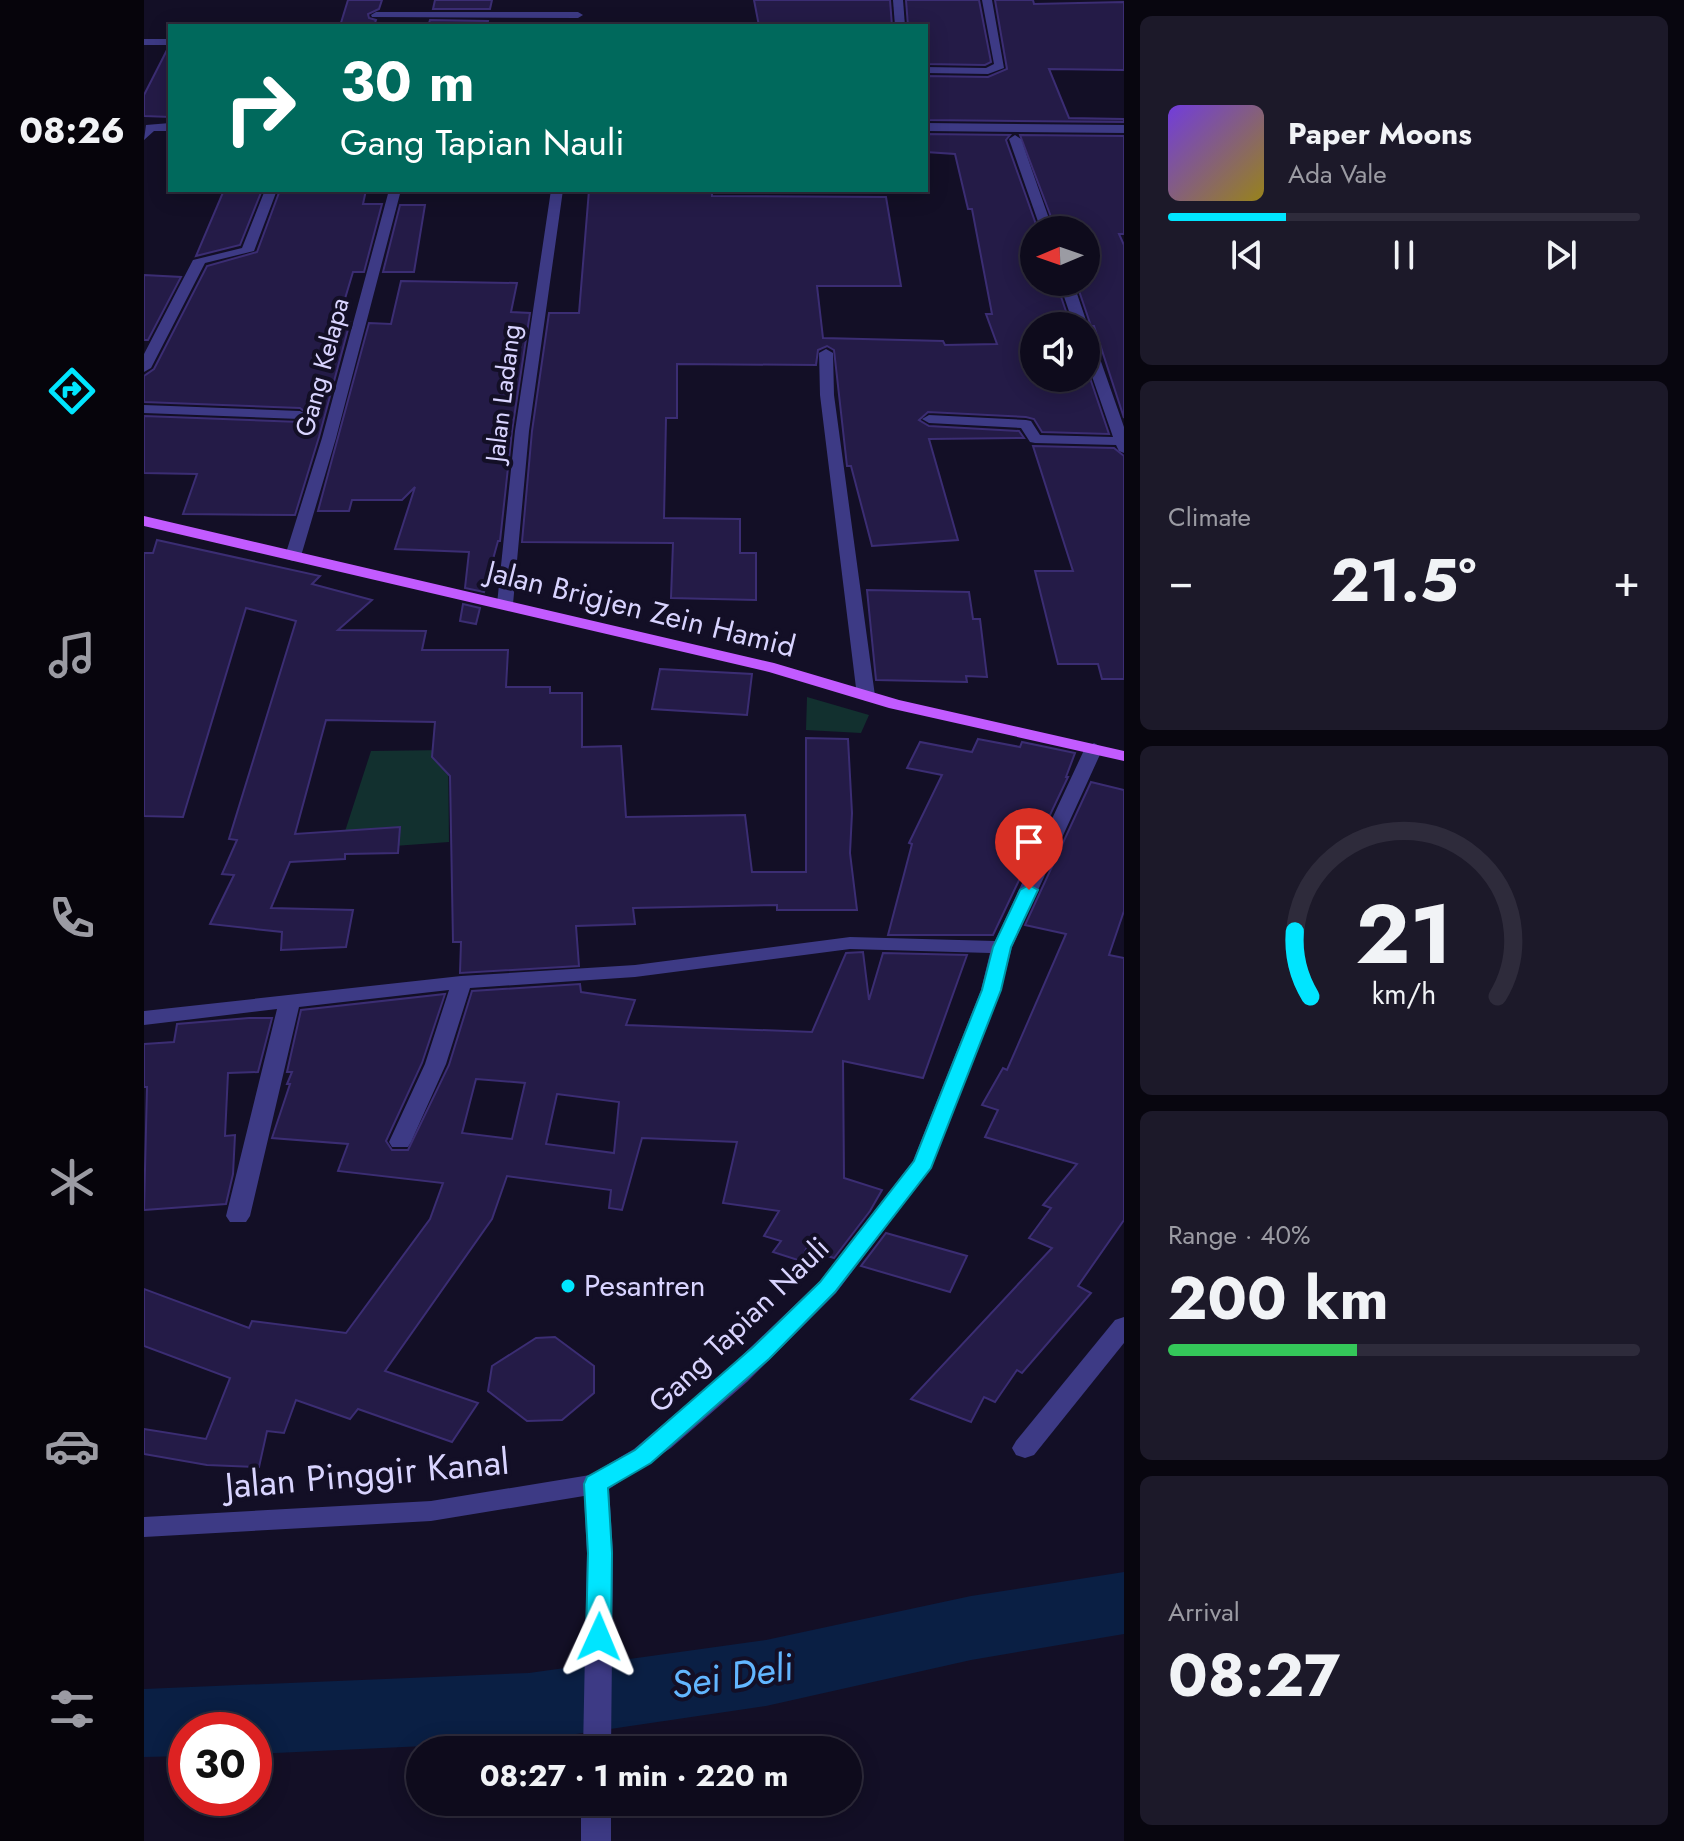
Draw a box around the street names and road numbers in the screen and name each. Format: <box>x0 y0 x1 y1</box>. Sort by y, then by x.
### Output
street label: Gang Kelapa <box>285 293 359 441</box>
street label: Jalan Ladang <box>475 322 530 467</box>
street label: Jalan Brigjen Zein Hamid <box>478 548 800 668</box>
street label: Gang Tapian Nauli <box>638 1227 839 1422</box>
street label: Jalan Pinggir Kanal <box>219 1435 511 1512</box>

